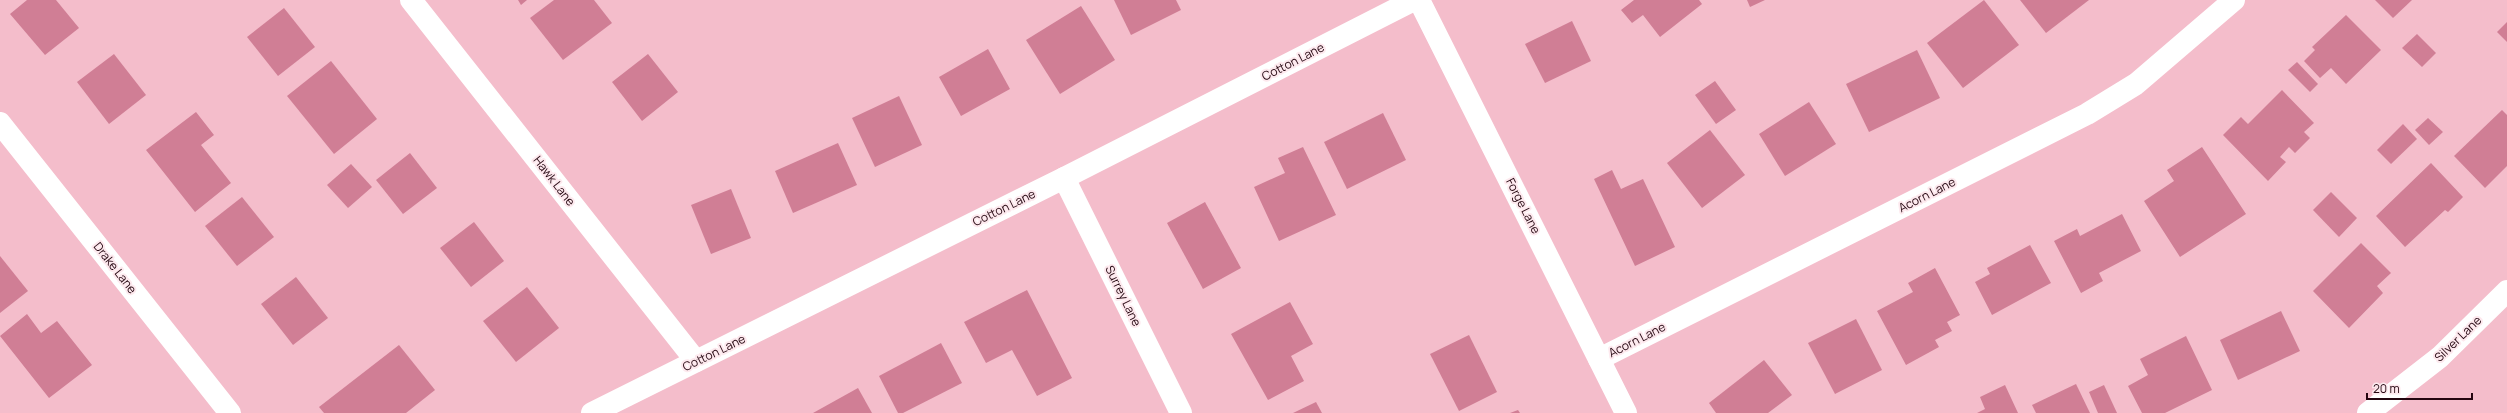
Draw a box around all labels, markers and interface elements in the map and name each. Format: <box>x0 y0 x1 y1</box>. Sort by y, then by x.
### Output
street label: Cotton Lane <box>1259 39 1327 85</box>
street label: Hawk Lane <box>530 152 579 209</box>
street label: Acorn Lane <box>1895 173 1958 216</box>
street label: Forge Lane <box>1502 175 1545 237</box>
street label: Cotton Lane <box>969 185 1038 230</box>
street label: Drake Lane <box>90 238 141 297</box>
street label: Surrey Lane <box>1101 263 1145 329</box>
street label: Silver Lane <box>2430 312 2485 365</box>
street label: Acorn Lane <box>1605 318 1668 361</box>
street label: Cotton Lane <box>679 330 748 375</box>
scale bar <box>2367 375 2472 401</box>
text: 20 m <box>2373 380 2400 397</box>

